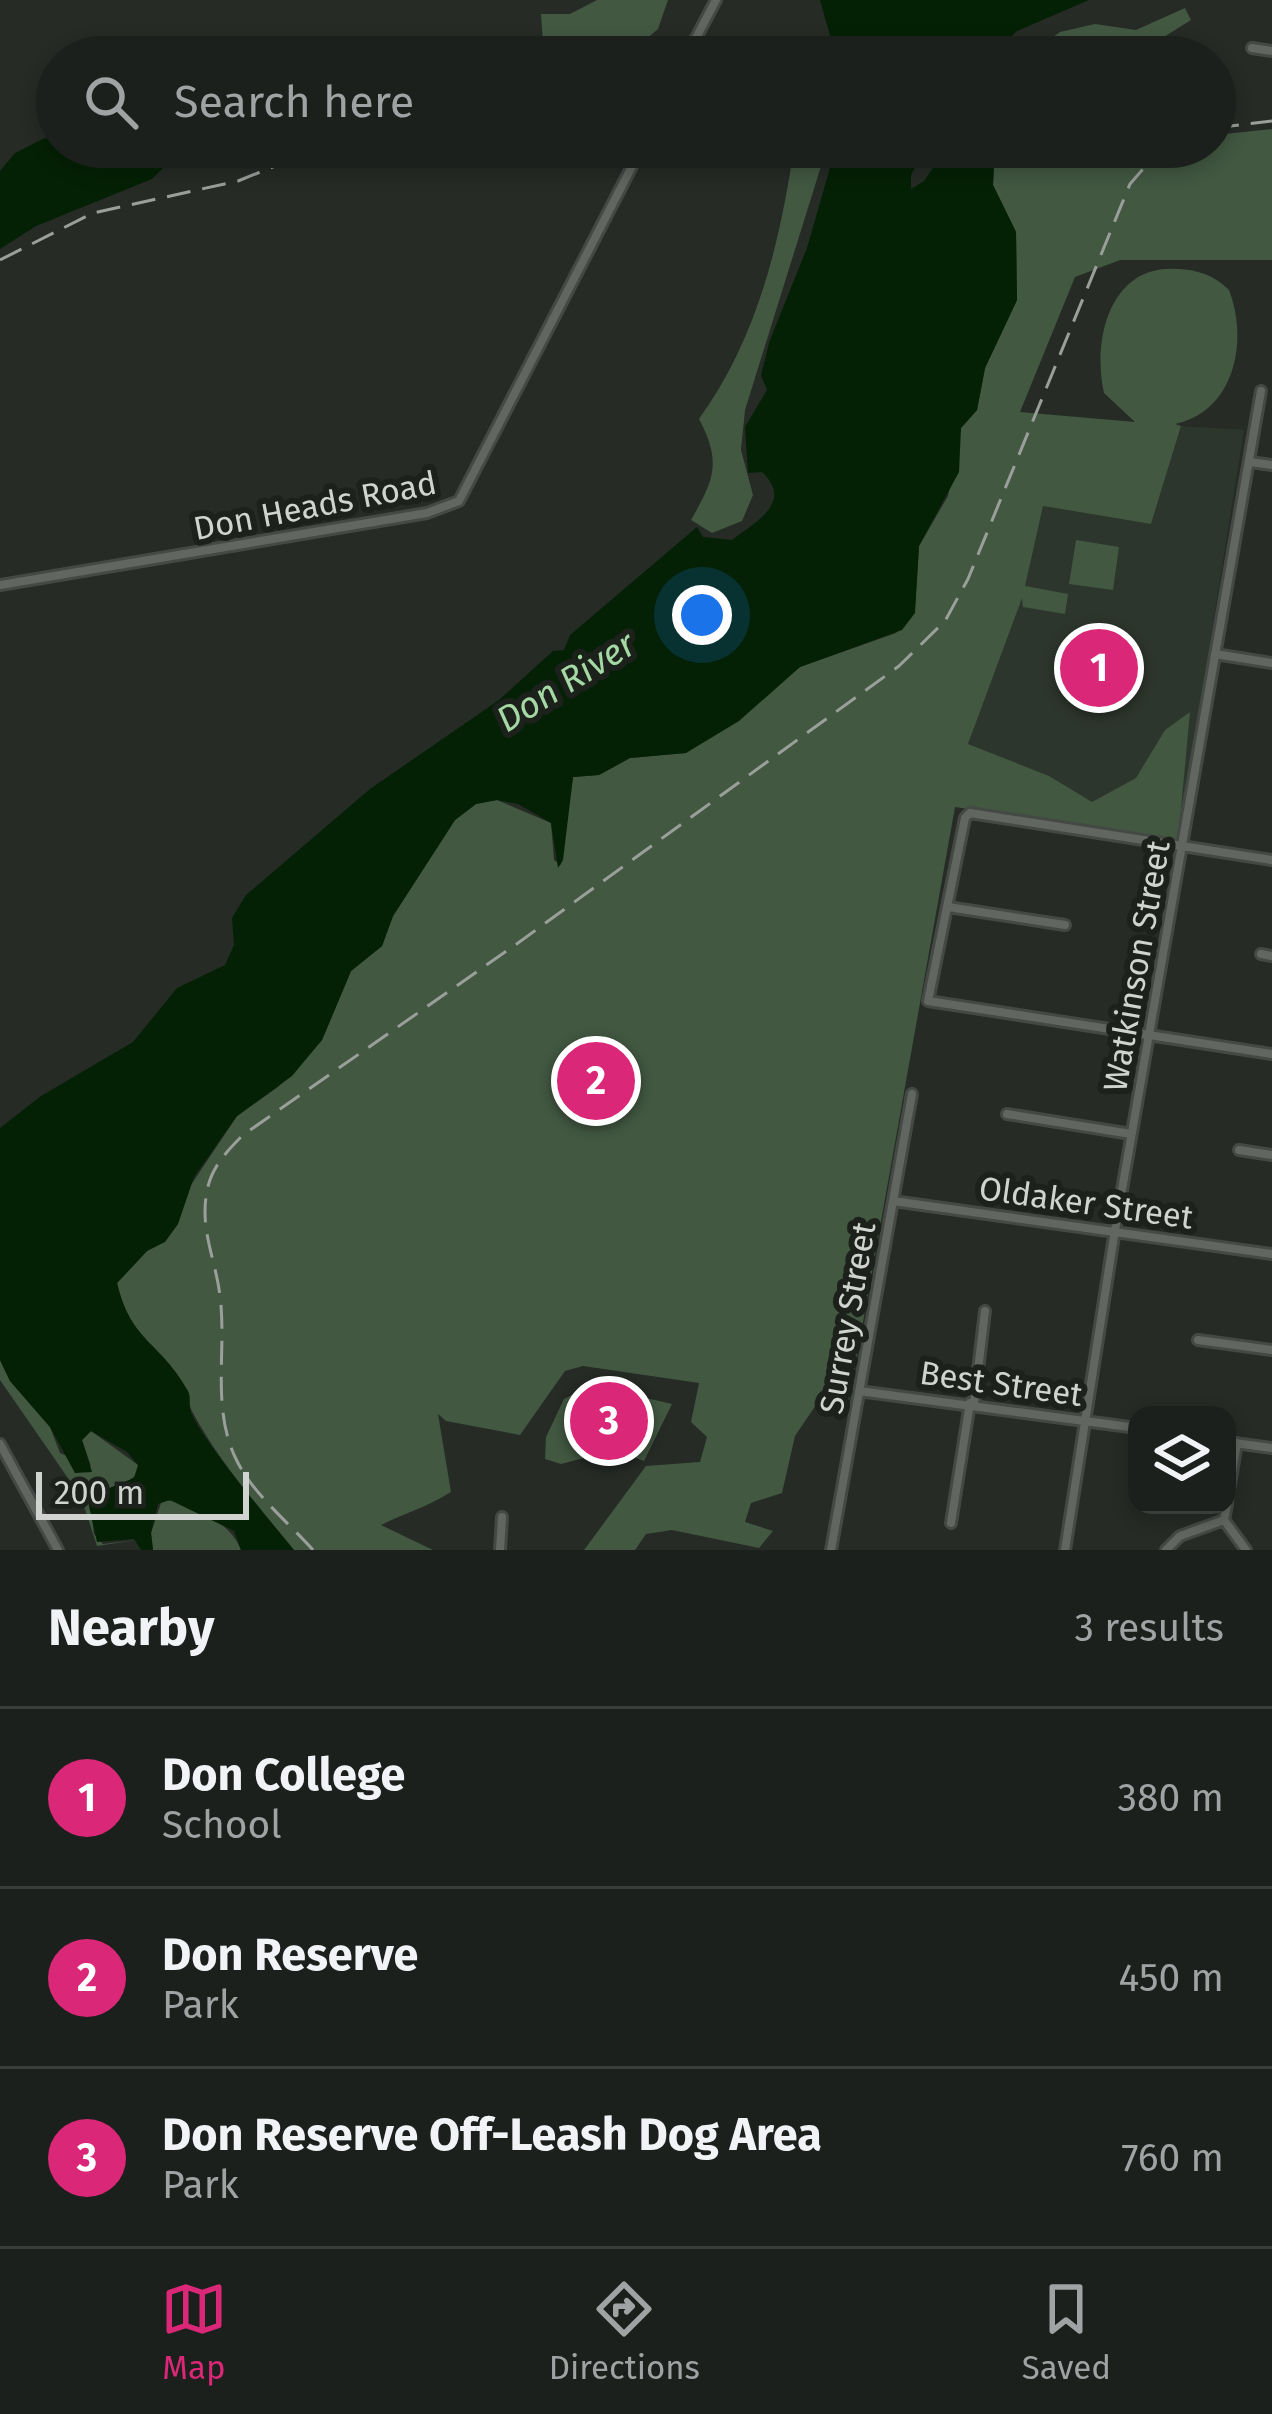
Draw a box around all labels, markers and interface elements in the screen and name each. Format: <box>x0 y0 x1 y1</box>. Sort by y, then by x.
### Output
search box <box>36 36 1236 168</box>
icon: search <box>78 69 144 135</box>
text: Search here <box>174 75 414 129</box>
street label: Don Heads Road <box>190 463 440 549</box>
your location <box>672 585 732 645</box>
water label: Don River <box>488 622 645 742</box>
pin: 1 <box>1060 623 1138 713</box>
street label: Watkinson Street <box>1095 837 1179 1095</box>
pin: 2 <box>557 1036 635 1126</box>
street label: Oldaker Street <box>976 1168 1196 1238</box>
street label: Surrey Street <box>811 1219 885 1417</box>
street label: Best Street <box>917 1353 1085 1415</box>
pin: 3 <box>570 1376 648 1466</box>
map controls <box>1128 1406 1236 1514</box>
button: layers <box>1128 1406 1236 1514</box>
scale bar <box>36 1466 249 1519</box>
text: 200 m <box>54 1473 144 1513</box>
text: Nearby <box>48 1597 214 1659</box>
text: 3 results <box>1074 1605 1224 1651</box>
text: Don College <box>162 1748 405 1802</box>
text: 1 <box>78 1775 96 1821</box>
text: 380 m <box>1118 1775 1224 1821</box>
text: School <box>162 1802 282 1848</box>
text: Don Reserve <box>162 1928 418 1982</box>
text: 2 <box>77 1955 97 2001</box>
text: 450 m <box>1119 1955 1224 2001</box>
text: Park <box>162 1982 239 2028</box>
text: Don Reserve Off-Leash Dog Area <box>162 2108 822 2162</box>
text: 3 <box>77 2135 97 2181</box>
text: 760 m <box>1121 2135 1224 2181</box>
text: Park <box>162 2162 239 2208</box>
tab: Map <box>161 2276 227 2388</box>
tab: Directions <box>549 2276 700 2388</box>
tab: Saved <box>1022 2276 1111 2388</box>

